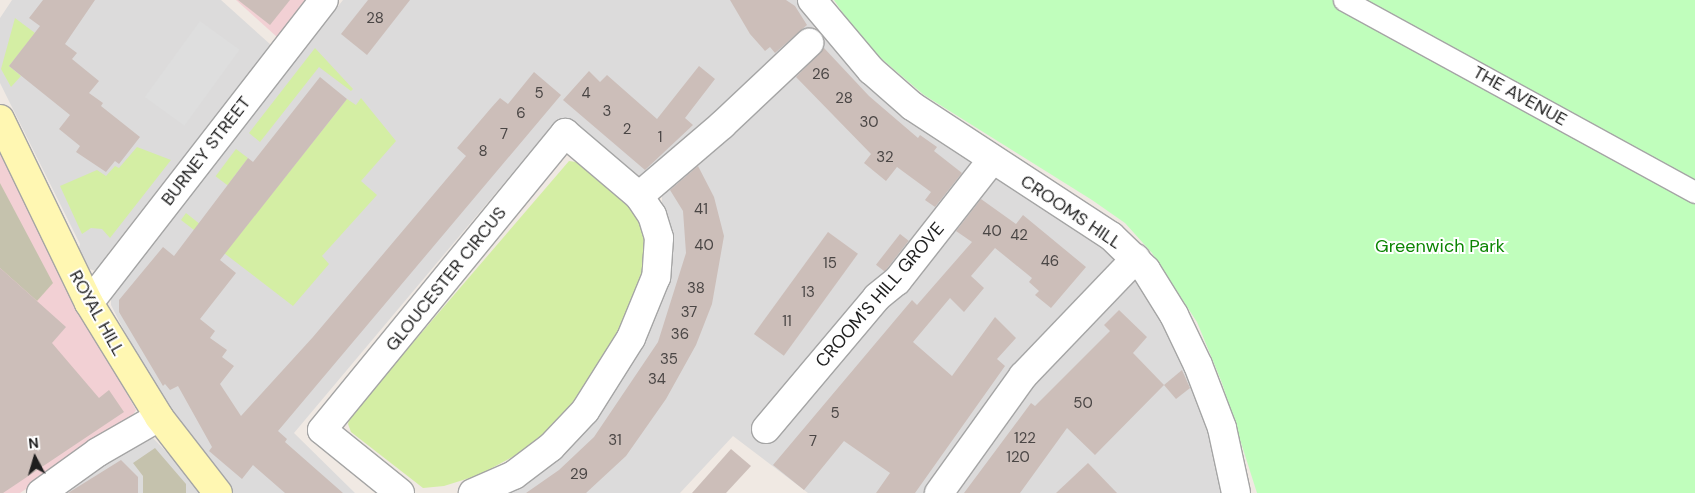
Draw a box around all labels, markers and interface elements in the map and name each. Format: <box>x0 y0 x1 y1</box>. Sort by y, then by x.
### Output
house number: 28 <box>366 10 384 28</box>
street label: THE AVENUE <box>1469 61 1571 131</box>
house number: 26 <box>812 66 830 84</box>
house number: 5 <box>534 85 544 103</box>
house number: 4 <box>581 85 591 103</box>
house number: 28 <box>835 90 853 108</box>
street label: BURNEY STREET <box>157 92 255 210</box>
house number: 3 <box>603 103 611 121</box>
house number: 6 <box>516 105 526 123</box>
house number: 30 <box>859 114 879 132</box>
house number: 2 <box>623 121 631 139</box>
house number: 7 <box>500 126 508 144</box>
house number: 1 <box>658 129 662 147</box>
house number: 8 <box>478 143 488 161</box>
house number: 32 <box>876 149 894 167</box>
street label: CROOMS HILL <box>1016 170 1126 254</box>
house number: 41 <box>694 201 708 219</box>
street label: GLOUCESTER CIRCUS <box>381 202 511 356</box>
street label: CROOM'S HILL GROVE <box>811 218 949 372</box>
house number: 40 <box>982 223 1002 241</box>
house number: 42 <box>1010 227 1028 245</box>
park label: Greenwich Park <box>1375 235 1505 257</box>
house number: 40 <box>694 237 714 255</box>
house number: 46 <box>1041 253 1059 271</box>
house number: 15 <box>823 255 837 273</box>
street label: ROYAL HILL <box>65 266 129 360</box>
house number: 38 <box>687 280 705 298</box>
house number: 13 <box>801 284 815 302</box>
house number: 37 <box>681 304 697 322</box>
house number: 11 <box>782 313 792 331</box>
house number: 36 <box>671 326 689 344</box>
house number: 35 <box>660 351 678 369</box>
house number: 34 <box>648 371 666 389</box>
house number: 50 <box>1073 395 1093 413</box>
house number: 5 <box>830 405 840 423</box>
house number: 122 <box>1014 430 1036 448</box>
house number: 31 <box>608 432 622 450</box>
north arrow <box>10 433 60 483</box>
house number: 7 <box>809 433 817 451</box>
text: N <box>27 434 39 453</box>
house number: 120 <box>1006 449 1030 467</box>
house number: 29 <box>570 466 588 484</box>

